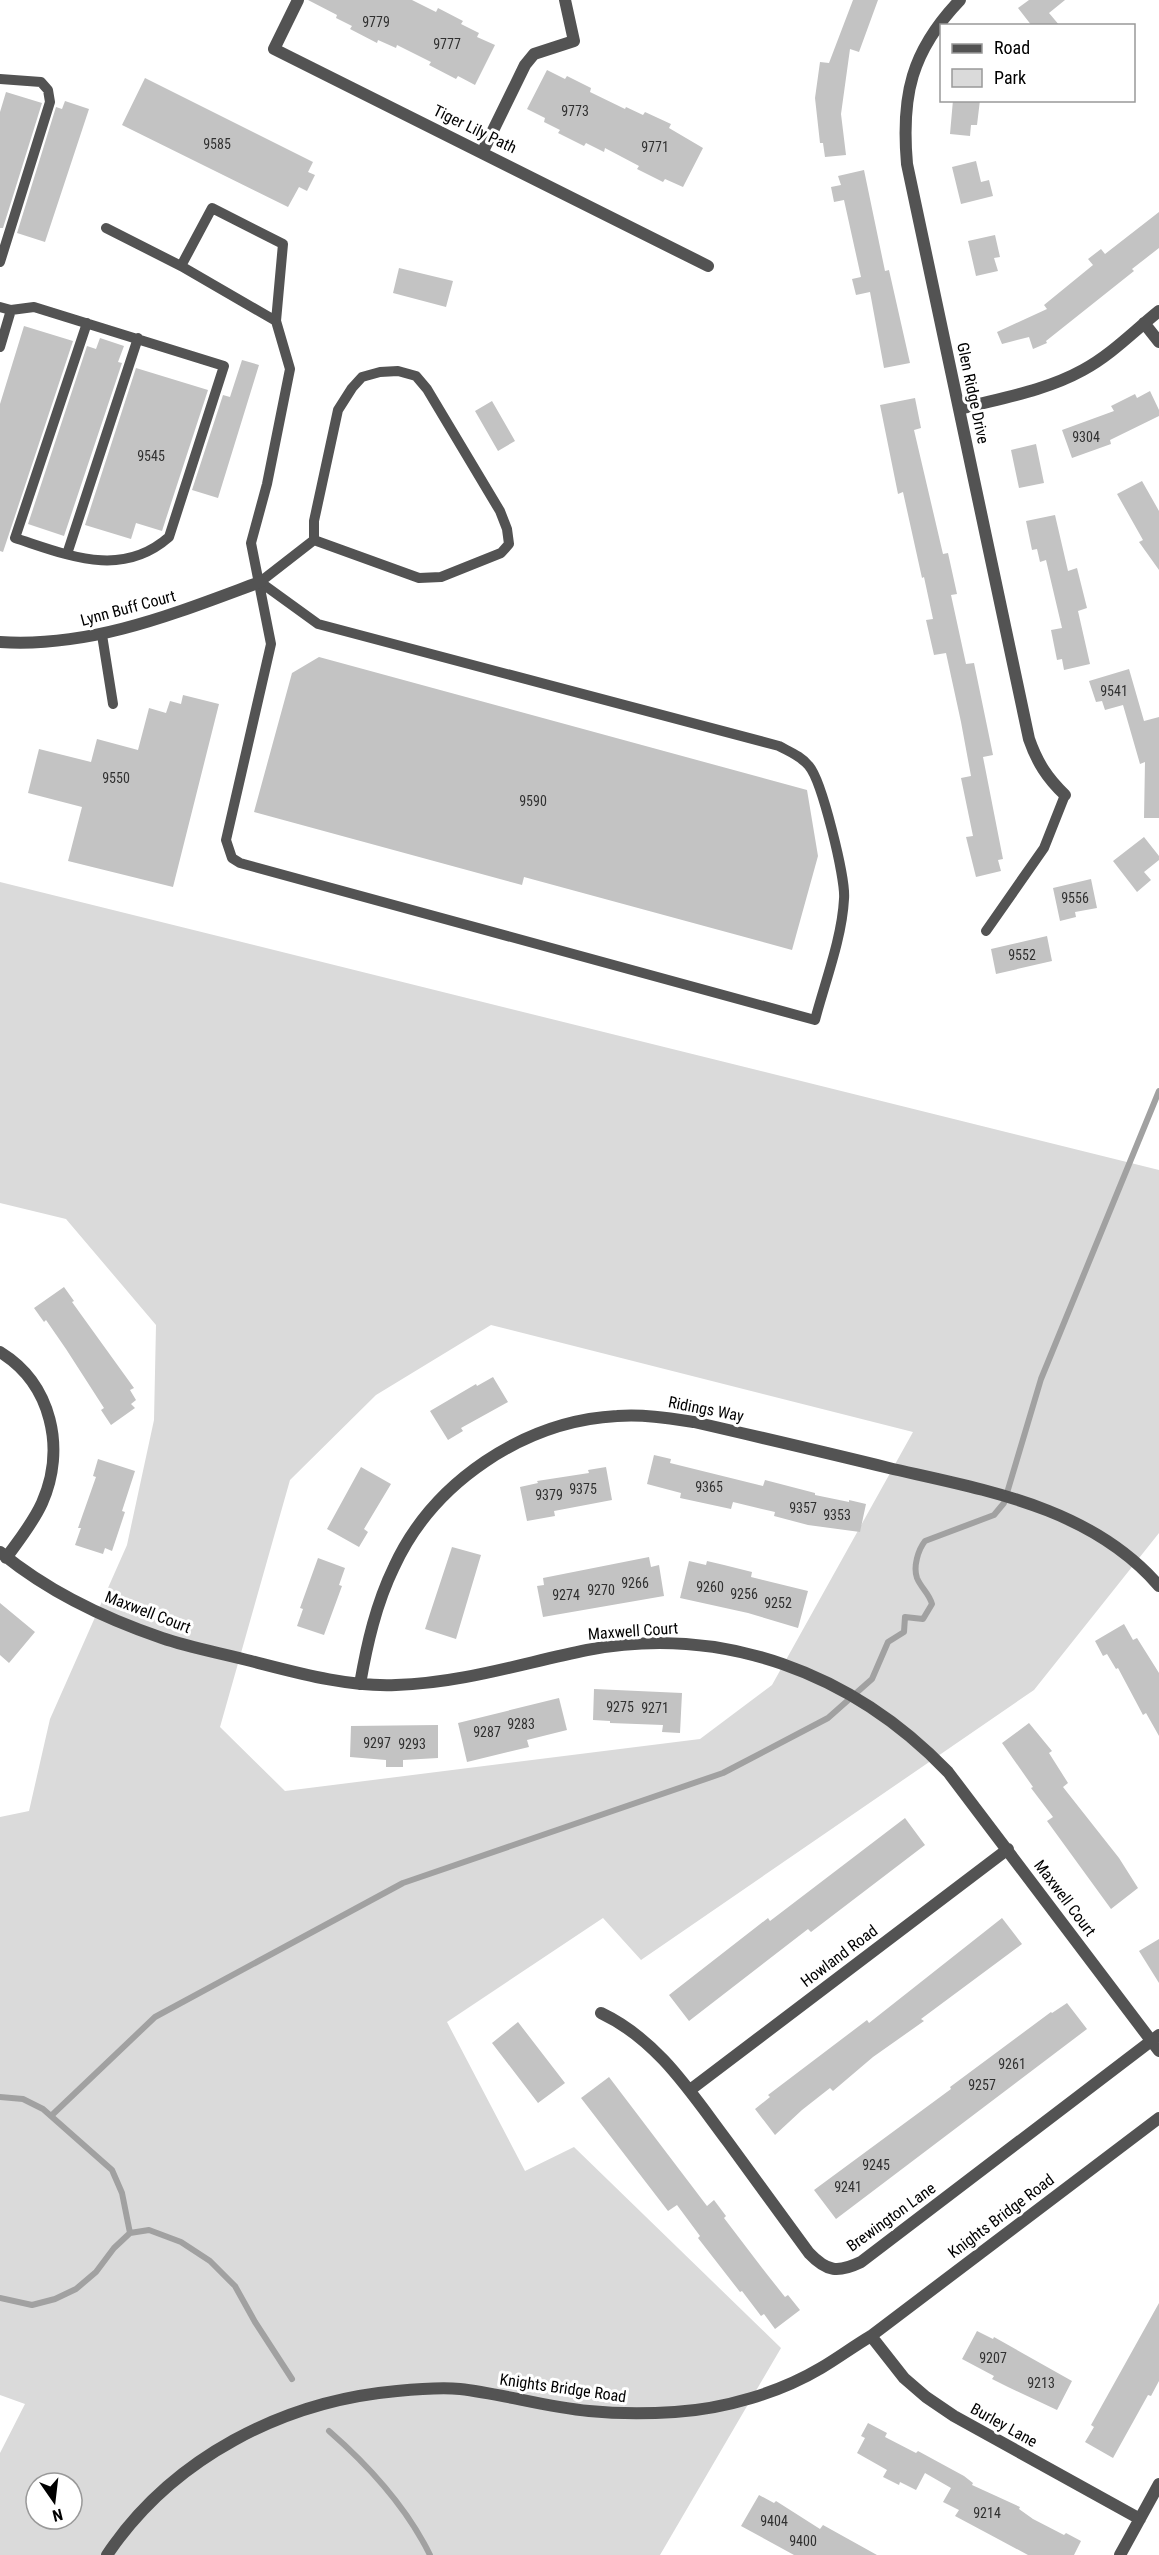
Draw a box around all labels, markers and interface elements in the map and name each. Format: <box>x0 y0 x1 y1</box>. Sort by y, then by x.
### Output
house number: 9779 <box>362 14 390 30</box>
legend <box>940 24 1135 102</box>
house number: 9777 <box>433 36 461 52</box>
text: Road <box>994 37 1030 58</box>
text: Park <box>994 67 1026 88</box>
street label: Tiger Lily Path <box>430 101 520 157</box>
house number: 9773 <box>561 103 589 119</box>
house number: 9585 <box>203 136 231 152</box>
house number: 9771 <box>641 139 669 155</box>
street label: Glen Ridge Drive <box>953 341 993 445</box>
house number: 9304 <box>1072 429 1100 445</box>
house number: 9545 <box>137 448 165 464</box>
street label: Lynn Buff Court <box>78 586 178 630</box>
house number: 9541 <box>1100 683 1128 699</box>
house number: 9550 <box>102 770 130 786</box>
house number: 9590 <box>519 793 547 809</box>
house number: 9556 <box>1061 890 1089 906</box>
house number: 9552 <box>1008 947 1036 963</box>
street label: Ridings Way <box>667 1392 746 1426</box>
house number: 9365 <box>695 1479 723 1495</box>
house number: 9375 <box>569 1481 597 1497</box>
house number: 9379 <box>535 1487 563 1503</box>
house number: 9357 <box>789 1500 817 1516</box>
house number: 9353 <box>823 1507 851 1523</box>
house number: 9266 <box>621 1575 649 1591</box>
house number: 9260 <box>696 1579 724 1595</box>
house number: 9270 <box>587 1582 615 1598</box>
house number: 9256 <box>730 1586 758 1602</box>
street label: Maxwell Court <box>102 1587 194 1637</box>
house number: 9274 <box>552 1587 580 1603</box>
house number: 9252 <box>764 1595 792 1611</box>
street label: Maxwell Court <box>587 1618 679 1644</box>
house number: 9275 <box>606 1699 634 1715</box>
house number: 9271 <box>641 1700 669 1716</box>
house number: 9283 <box>507 1716 535 1732</box>
house number: 9287 <box>473 1724 501 1740</box>
house number: 9297 <box>363 1735 391 1751</box>
house number: 9293 <box>398 1736 426 1752</box>
street label: Maxwell Court <box>1030 1856 1100 1940</box>
street label: Howland Road <box>797 1921 881 1991</box>
house number: 9261 <box>998 2056 1026 2072</box>
house number: 9257 <box>968 2077 996 2093</box>
house number: 9245 <box>862 2157 890 2173</box>
street label: Knights Bridge Road <box>944 2170 1058 2262</box>
street label: Brewington Lane <box>843 2178 939 2256</box>
house number: 9241 <box>834 2179 862 2195</box>
house number: 9207 <box>979 2350 1007 2366</box>
street label: Knights Bridge Road <box>498 2370 628 2406</box>
house number: 9213 <box>1027 2375 1055 2391</box>
street label: Burley Lane <box>967 2399 1041 2451</box>
north arrow <box>24 2471 84 2531</box>
text: N <box>50 2505 65 2525</box>
house number: 9214 <box>973 2505 1001 2521</box>
house number: 9404 <box>760 2513 788 2529</box>
house number: 9400 <box>789 2533 817 2549</box>

